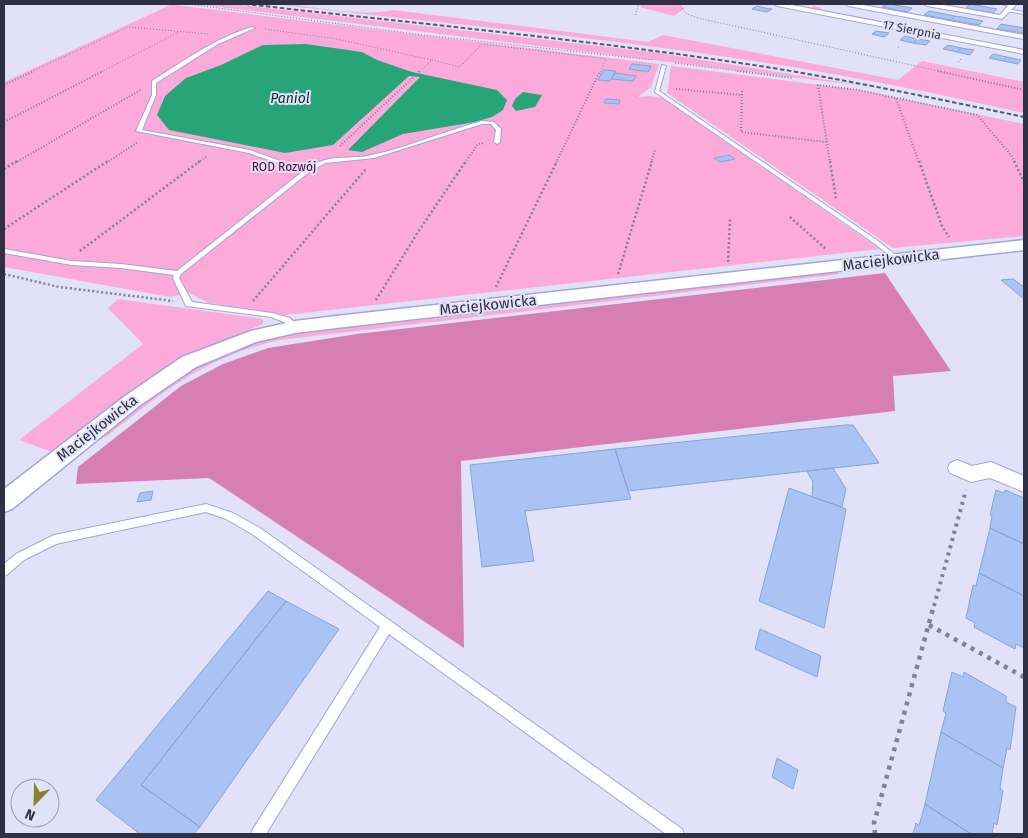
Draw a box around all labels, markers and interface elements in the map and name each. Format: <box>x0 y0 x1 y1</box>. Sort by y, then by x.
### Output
street label: 17 Sierpnia <box>882 18 942 42</box>
water label: Paniol <box>270 90 310 107</box>
park label: ROD Rozwój <box>252 160 316 174</box>
street label: Maciejkowicka <box>841 245 941 275</box>
street label: Maciejkowicka <box>438 291 538 319</box>
street label: Maciejkowicka <box>53 391 141 465</box>
north arrow <box>10 778 60 828</box>
text: N <box>23 805 38 824</box>

